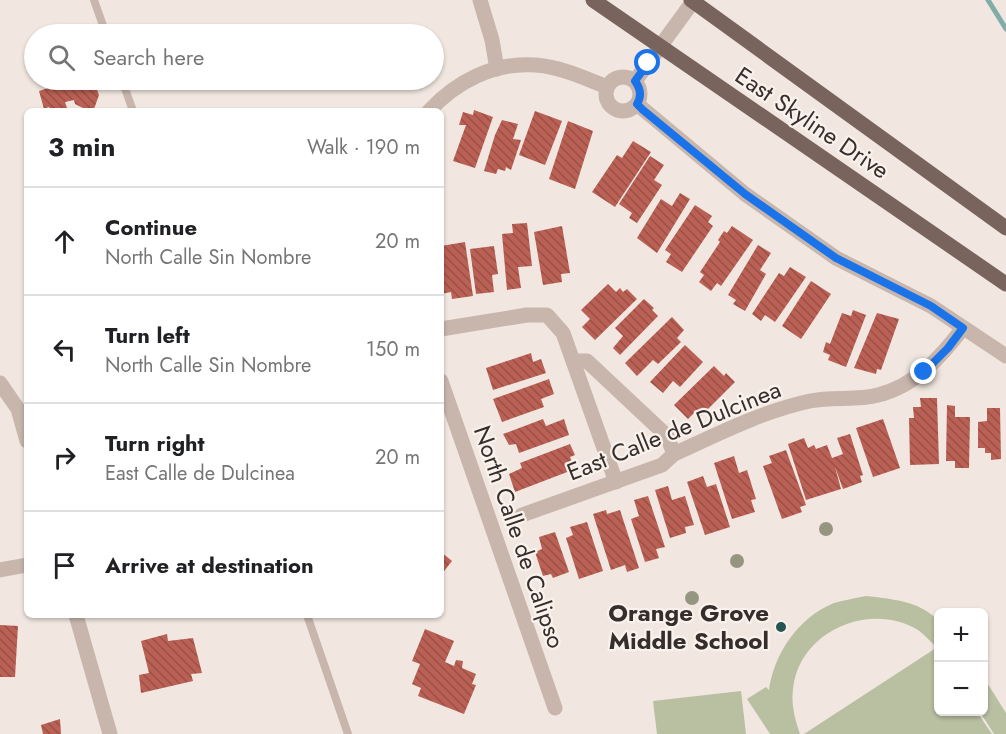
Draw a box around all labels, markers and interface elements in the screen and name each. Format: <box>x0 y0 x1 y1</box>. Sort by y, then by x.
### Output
search box <box>24 24 444 90</box>
icon: search <box>45 41 78 74</box>
text: Search here <box>93 41 204 73</box>
route start <box>634 49 660 75</box>
street label: East Skyline Drive <box>728 58 896 187</box>
text: 3 min <box>48 128 115 166</box>
text: Walk · 190 m <box>307 133 420 162</box>
text: Continue <box>105 211 197 243</box>
icon: ahead <box>48 225 81 258</box>
text: 20 m <box>375 227 420 256</box>
text: North Calle Sin Nombre <box>105 243 311 272</box>
text: Turn left <box>105 319 190 351</box>
icon: left <box>48 333 81 366</box>
text: 150 m <box>366 335 420 364</box>
text: North Calle Sin Nombre <box>105 351 311 380</box>
route end <box>910 358 936 384</box>
street label: East Calle de Dulcinea <box>562 372 786 489</box>
street label: North Calle de Calipso <box>465 421 574 653</box>
text: Turn right <box>105 427 205 459</box>
icon: right <box>48 441 81 474</box>
text: 20 m <box>375 443 420 472</box>
text: East Calle de Dulcinea <box>105 459 295 488</box>
icon: arrive <box>48 549 81 582</box>
text: Arrive at destination <box>105 549 314 581</box>
place label: Orange Grove Middle School <box>608 595 769 658</box>
map controls <box>934 608 988 716</box>
button: + <box>934 608 988 662</box>
marker: Orange Grove Middle School <box>774 620 788 634</box>
button: − <box>934 662 988 716</box>

